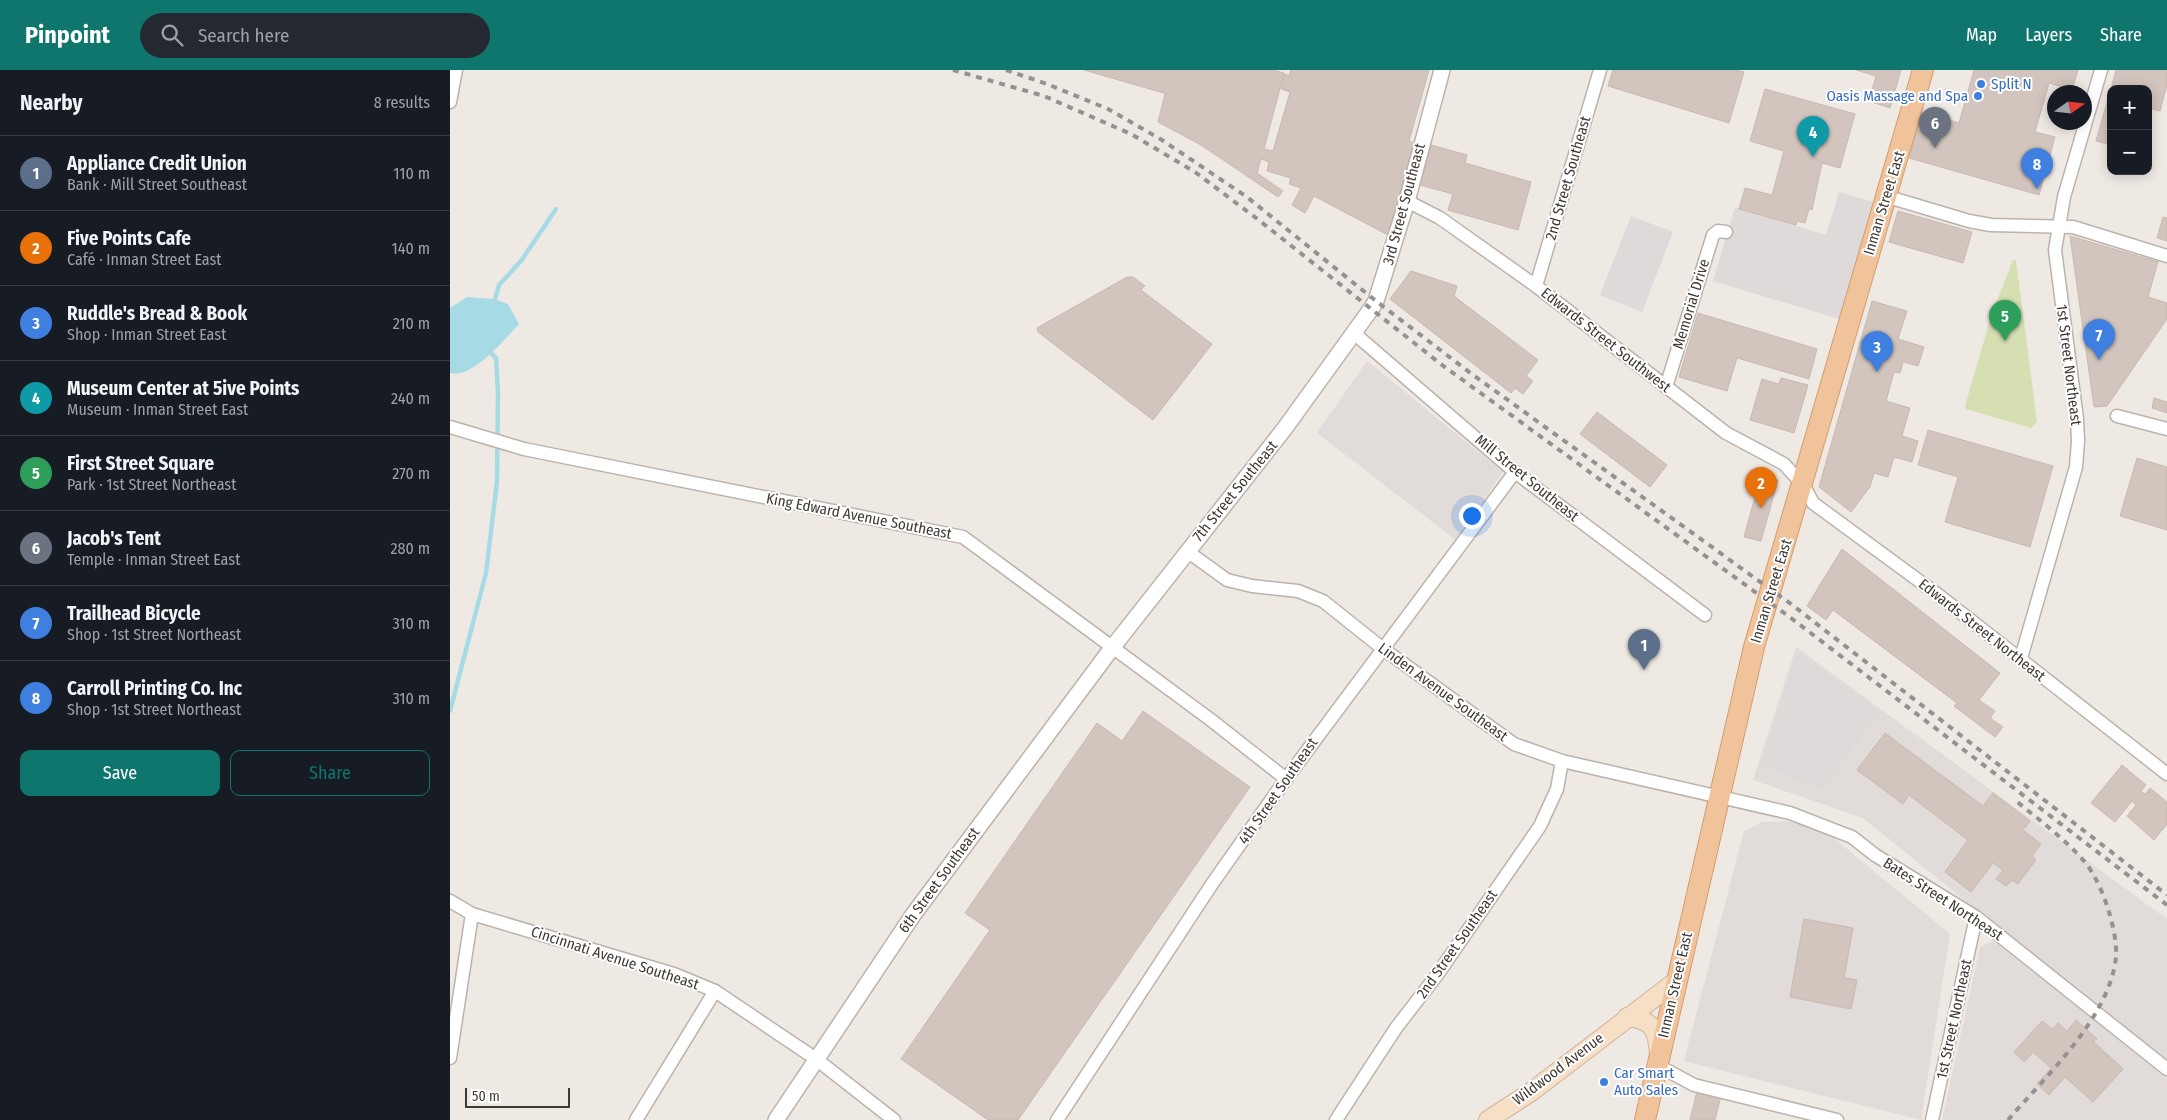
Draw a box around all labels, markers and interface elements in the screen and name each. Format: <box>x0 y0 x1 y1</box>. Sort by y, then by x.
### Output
search box <box>140 13 490 58</box>
text: Pinpoint <box>25 21 110 49</box>
icon: search <box>158 21 186 49</box>
text: Search here <box>198 24 289 47</box>
text: Map <box>1966 24 1997 46</box>
text: Layers <box>2025 24 2072 46</box>
text: Share <box>2100 24 2142 46</box>
place label: Split N <box>1991 75 2032 93</box>
marker: Split N <box>1975 78 1987 90</box>
north arrow <box>2047 85 2092 130</box>
map controls <box>2107 85 2152 175</box>
button: + <box>2107 85 2152 130</box>
place label: Oasis Massage and Spa <box>1827 87 1968 105</box>
text: Nearby <box>20 90 82 116</box>
marker: Oasis Massage and Spa <box>1972 90 1984 102</box>
text: 8 results <box>374 93 430 112</box>
pin: 6 <box>1919 107 1951 148</box>
street label: 2nd Street Southeast <box>1542 114 1594 242</box>
pin: 4 <box>1797 116 1829 157</box>
button: − <box>2107 130 2152 175</box>
street label: 3rd Street Southeast <box>1379 141 1429 267</box>
pin: 8 <box>2021 148 2053 189</box>
street label: Inman Street East <box>1860 149 1908 257</box>
text: Appliance Credit Union <box>67 152 247 175</box>
text: 1 <box>33 164 39 183</box>
text: 110 m <box>393 164 430 183</box>
text: Bank · Mill Street Southeast <box>67 175 247 194</box>
text: Five Points Cafe <box>67 227 191 250</box>
text: 2 <box>32 239 40 258</box>
text: 140 m <box>392 239 430 258</box>
text: Café · Inman Street East <box>67 250 222 269</box>
street label: Memorial Drive <box>1669 257 1713 351</box>
street label: Edwards Street Southwest <box>1538 284 1674 396</box>
pin: 5 <box>1989 300 2021 341</box>
text: Ruddle's Bread & Book <box>67 302 247 325</box>
street label: 1st Street Northeast <box>2053 303 2085 427</box>
text: 3 <box>32 314 40 333</box>
text: 210 m <box>393 314 430 333</box>
pin: 7 <box>2083 319 2115 360</box>
text: Shop · Inman Street East <box>67 325 226 344</box>
pin: 3 <box>1861 331 1893 372</box>
text: Museum Center at 5ive Points <box>67 377 299 400</box>
text: 4 <box>32 389 40 408</box>
text: 240 m <box>391 389 430 408</box>
text: Museum · Inman Street East <box>67 400 248 419</box>
street label: Mill Street Southeast <box>1472 431 1583 525</box>
street label: 7th Street Southeast <box>1189 437 1281 545</box>
text: First Street Square <box>67 452 214 475</box>
text: 5 <box>32 464 40 483</box>
text: 270 m <box>392 464 430 483</box>
pin: 2 <box>1745 467 1777 508</box>
text: Park · 1st Street Northeast <box>67 475 236 494</box>
street label: King Edward Avenue Southeast <box>765 489 953 543</box>
your location <box>1459 503 1485 529</box>
text: Jacob's Tent <box>67 527 161 550</box>
street label: Inman Street East <box>1747 537 1795 645</box>
text: 6 <box>32 539 40 558</box>
text: 280 m <box>391 539 430 558</box>
text: Temple · Inman Street East <box>67 550 240 569</box>
street label: Edwards Street Northeast <box>1915 575 2049 685</box>
text: Trailhead Bicycle <box>67 602 201 625</box>
text: 7 <box>33 614 39 633</box>
text: 310 m <box>393 614 430 633</box>
text: Shop · 1st Street Northeast <box>67 625 241 644</box>
pin: 1 <box>1628 629 1660 670</box>
street label: Linden Avenue Southeast <box>1375 639 1511 745</box>
text: Carroll Printing Co. Inc <box>67 677 242 700</box>
text: 8 <box>32 689 40 708</box>
text: 310 m <box>393 689 430 708</box>
text: Shop · 1st Street Northeast <box>67 700 241 719</box>
street label: 4th Street Southeast <box>1235 734 1322 848</box>
button: Save <box>20 750 220 796</box>
button: Share <box>230 750 430 796</box>
street label: 6th Street Southeast <box>895 824 983 936</box>
street label: Bates Street Northeast <box>1880 854 2006 944</box>
street label: 2nd Street Southeast <box>1413 886 1501 1002</box>
street label: Cincinnati Avenue Southeast <box>529 922 701 994</box>
street label: Inman Street East <box>1654 930 1696 1040</box>
street label: 1st Street Northeast <box>1933 957 1976 1081</box>
street label: Wildwood Avenue <box>1509 1029 1607 1109</box>
place label: Car Smart Auto Sales <box>1614 1064 1678 1099</box>
marker: Car Smart Auto Sales <box>1598 1076 1610 1088</box>
scale bar <box>465 1085 570 1108</box>
text: 50 m <box>472 1088 500 1105</box>

